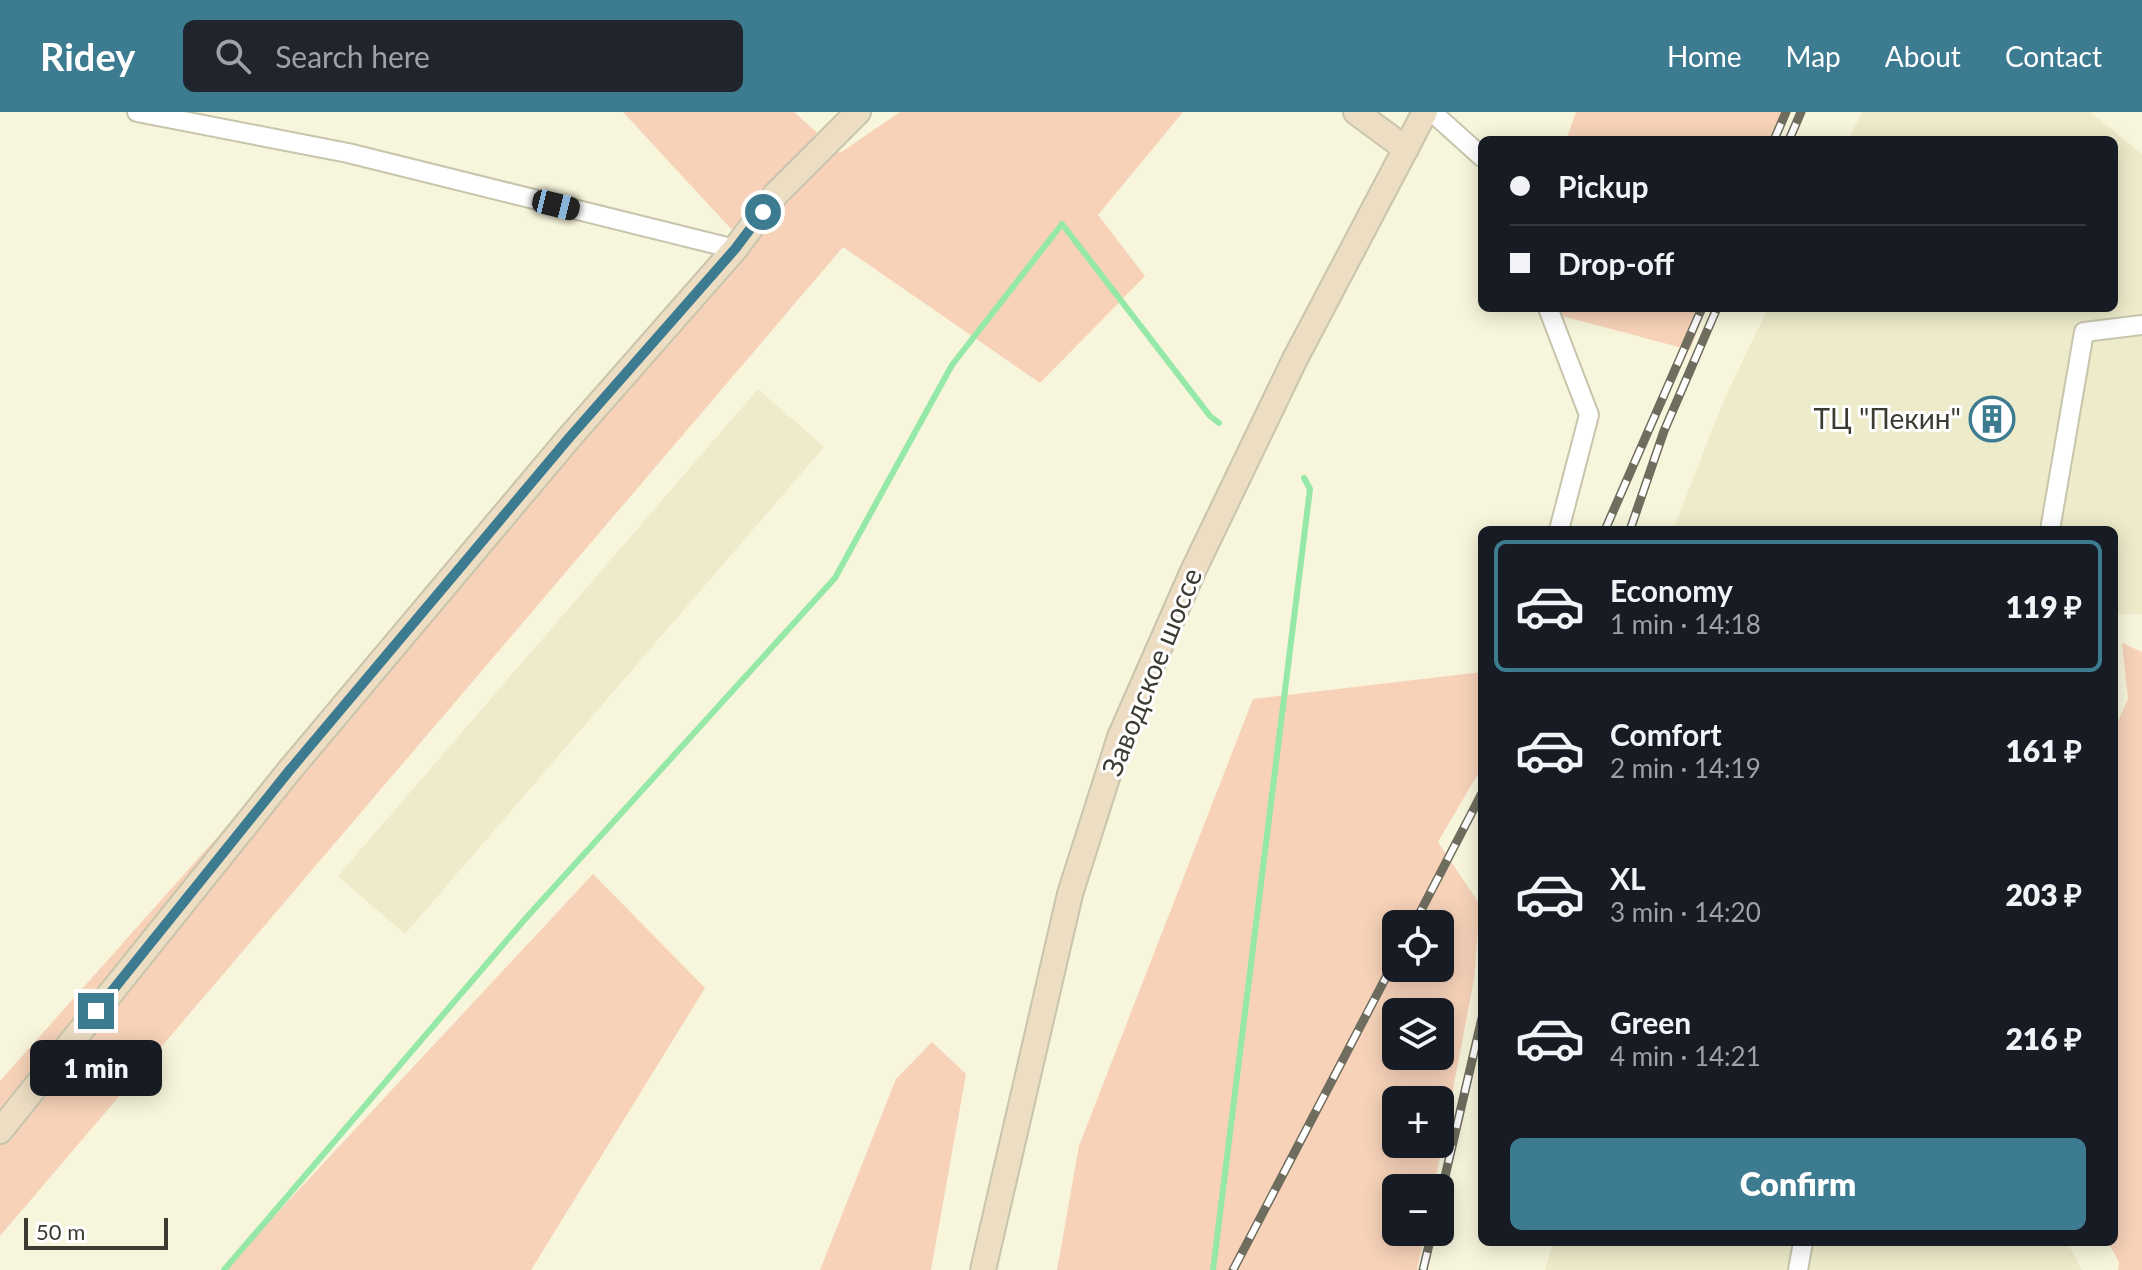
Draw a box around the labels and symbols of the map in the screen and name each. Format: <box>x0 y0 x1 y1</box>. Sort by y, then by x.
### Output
car <box>530 188 582 222</box>
route start <box>745 194 781 230</box>
building icon: ТЦ "Пекин" <box>1968 395 2016 443</box>
place label: ТЦ "Пекин" <box>1813 401 1961 435</box>
street label: Заводское шоссе <box>1094 563 1208 781</box>
route end <box>78 993 114 1029</box>
callout: 1 min <box>30 1039 162 1095</box>
scale bar <box>24 1214 168 1250</box>

